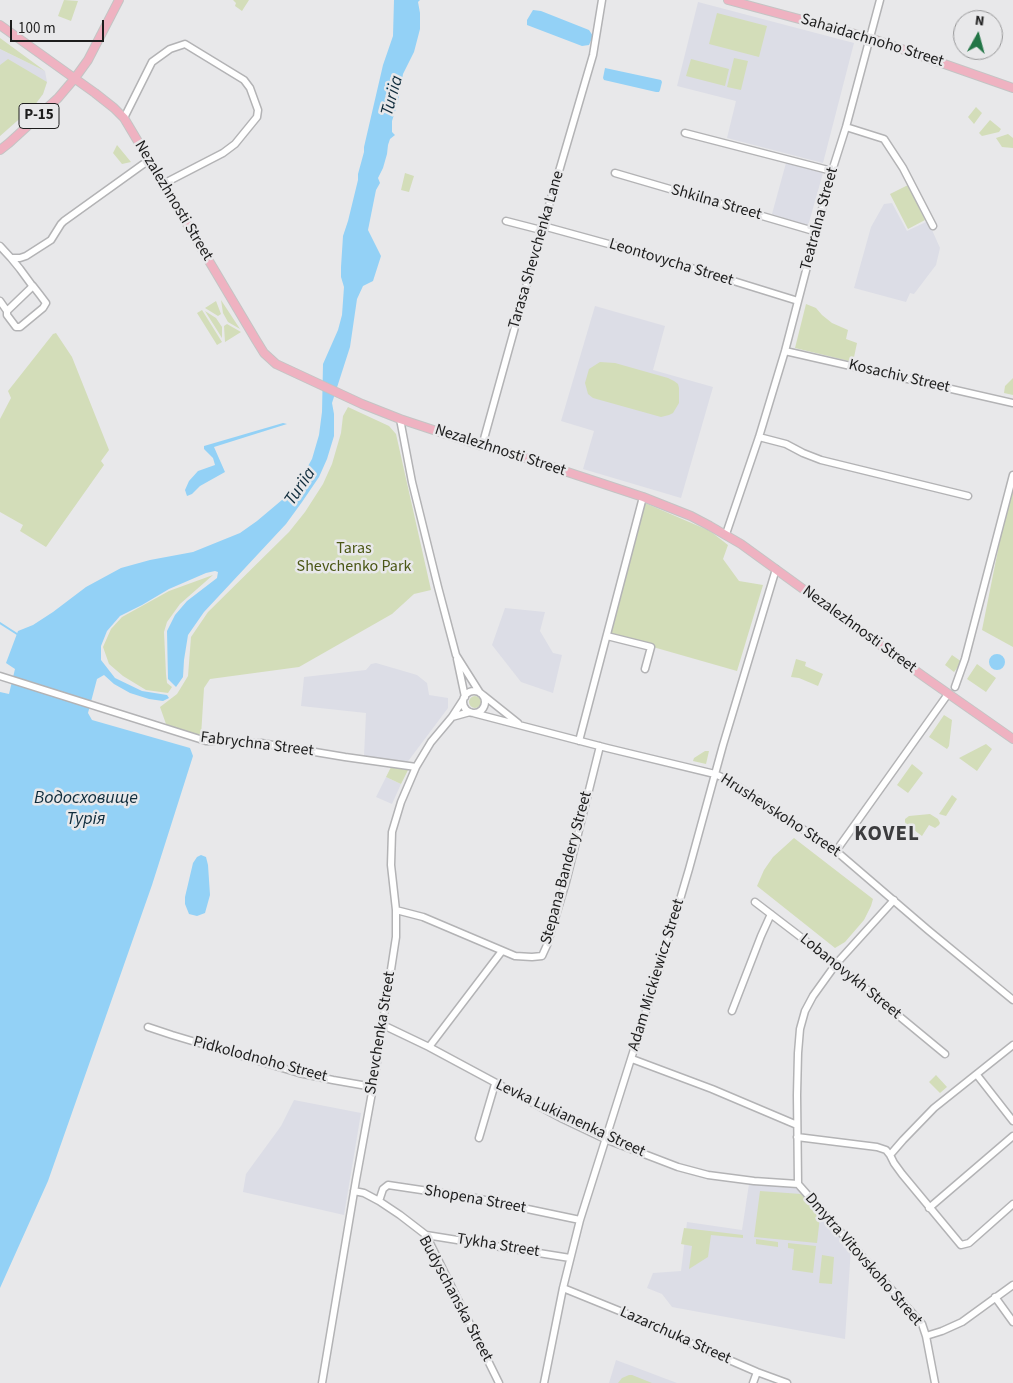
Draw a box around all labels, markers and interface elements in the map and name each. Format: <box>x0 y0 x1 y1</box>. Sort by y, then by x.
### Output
scale bar <box>12 10 106 42</box>
street label: Sahaidachnoho Street <box>798 10 946 72</box>
north arrow <box>953 10 1003 60</box>
text: N <box>974 11 986 32</box>
text: 100 m <box>18 18 56 39</box>
water label: Turiia <box>377 73 409 119</box>
road number: Р-15 <box>19 104 59 128</box>
street label: Nezalezhnosti Street <box>130 137 216 265</box>
street label: Teatralna Street <box>797 165 843 273</box>
street label: Tarasa Shevchenka Lane <box>505 169 569 331</box>
street label: Shkilna Street <box>669 181 763 225</box>
street label: Leontovycha Street <box>607 235 735 291</box>
street label: Kosachiv Street <box>847 356 951 398</box>
street label: Nezalezhnosti Street <box>432 421 568 481</box>
water label: Turiia <box>281 464 321 510</box>
park label: Taras Shevchenko Park <box>297 539 411 577</box>
street label: Nezalezhnosti Street <box>798 582 920 678</box>
street label: Fabrychna Street <box>199 729 315 761</box>
street label: Hrushevskoho Street <box>716 770 844 862</box>
water label: Водосховище Турія <box>34 788 138 831</box>
street label: Stepana Bandery Street <box>537 789 597 947</box>
district label: KOVEL <box>854 822 920 848</box>
street label: Adam Mickiewicz Street <box>625 897 689 1053</box>
street label: Lobanovykh Street <box>795 930 905 1024</box>
street label: Shevchenka Street <box>362 970 400 1096</box>
street label: Pidkolodnoho Street <box>191 1033 329 1087</box>
street label: Levka Lukianenka Street <box>492 1076 648 1162</box>
street label: Shopena Street <box>423 1182 527 1218</box>
street label: Dmytra Vitovskoho Street <box>800 1190 926 1330</box>
street label: Tykha Street <box>455 1230 541 1262</box>
street label: Budyschanska Street <box>414 1233 496 1365</box>
street label: Lazarchuka Street <box>616 1303 734 1369</box>

